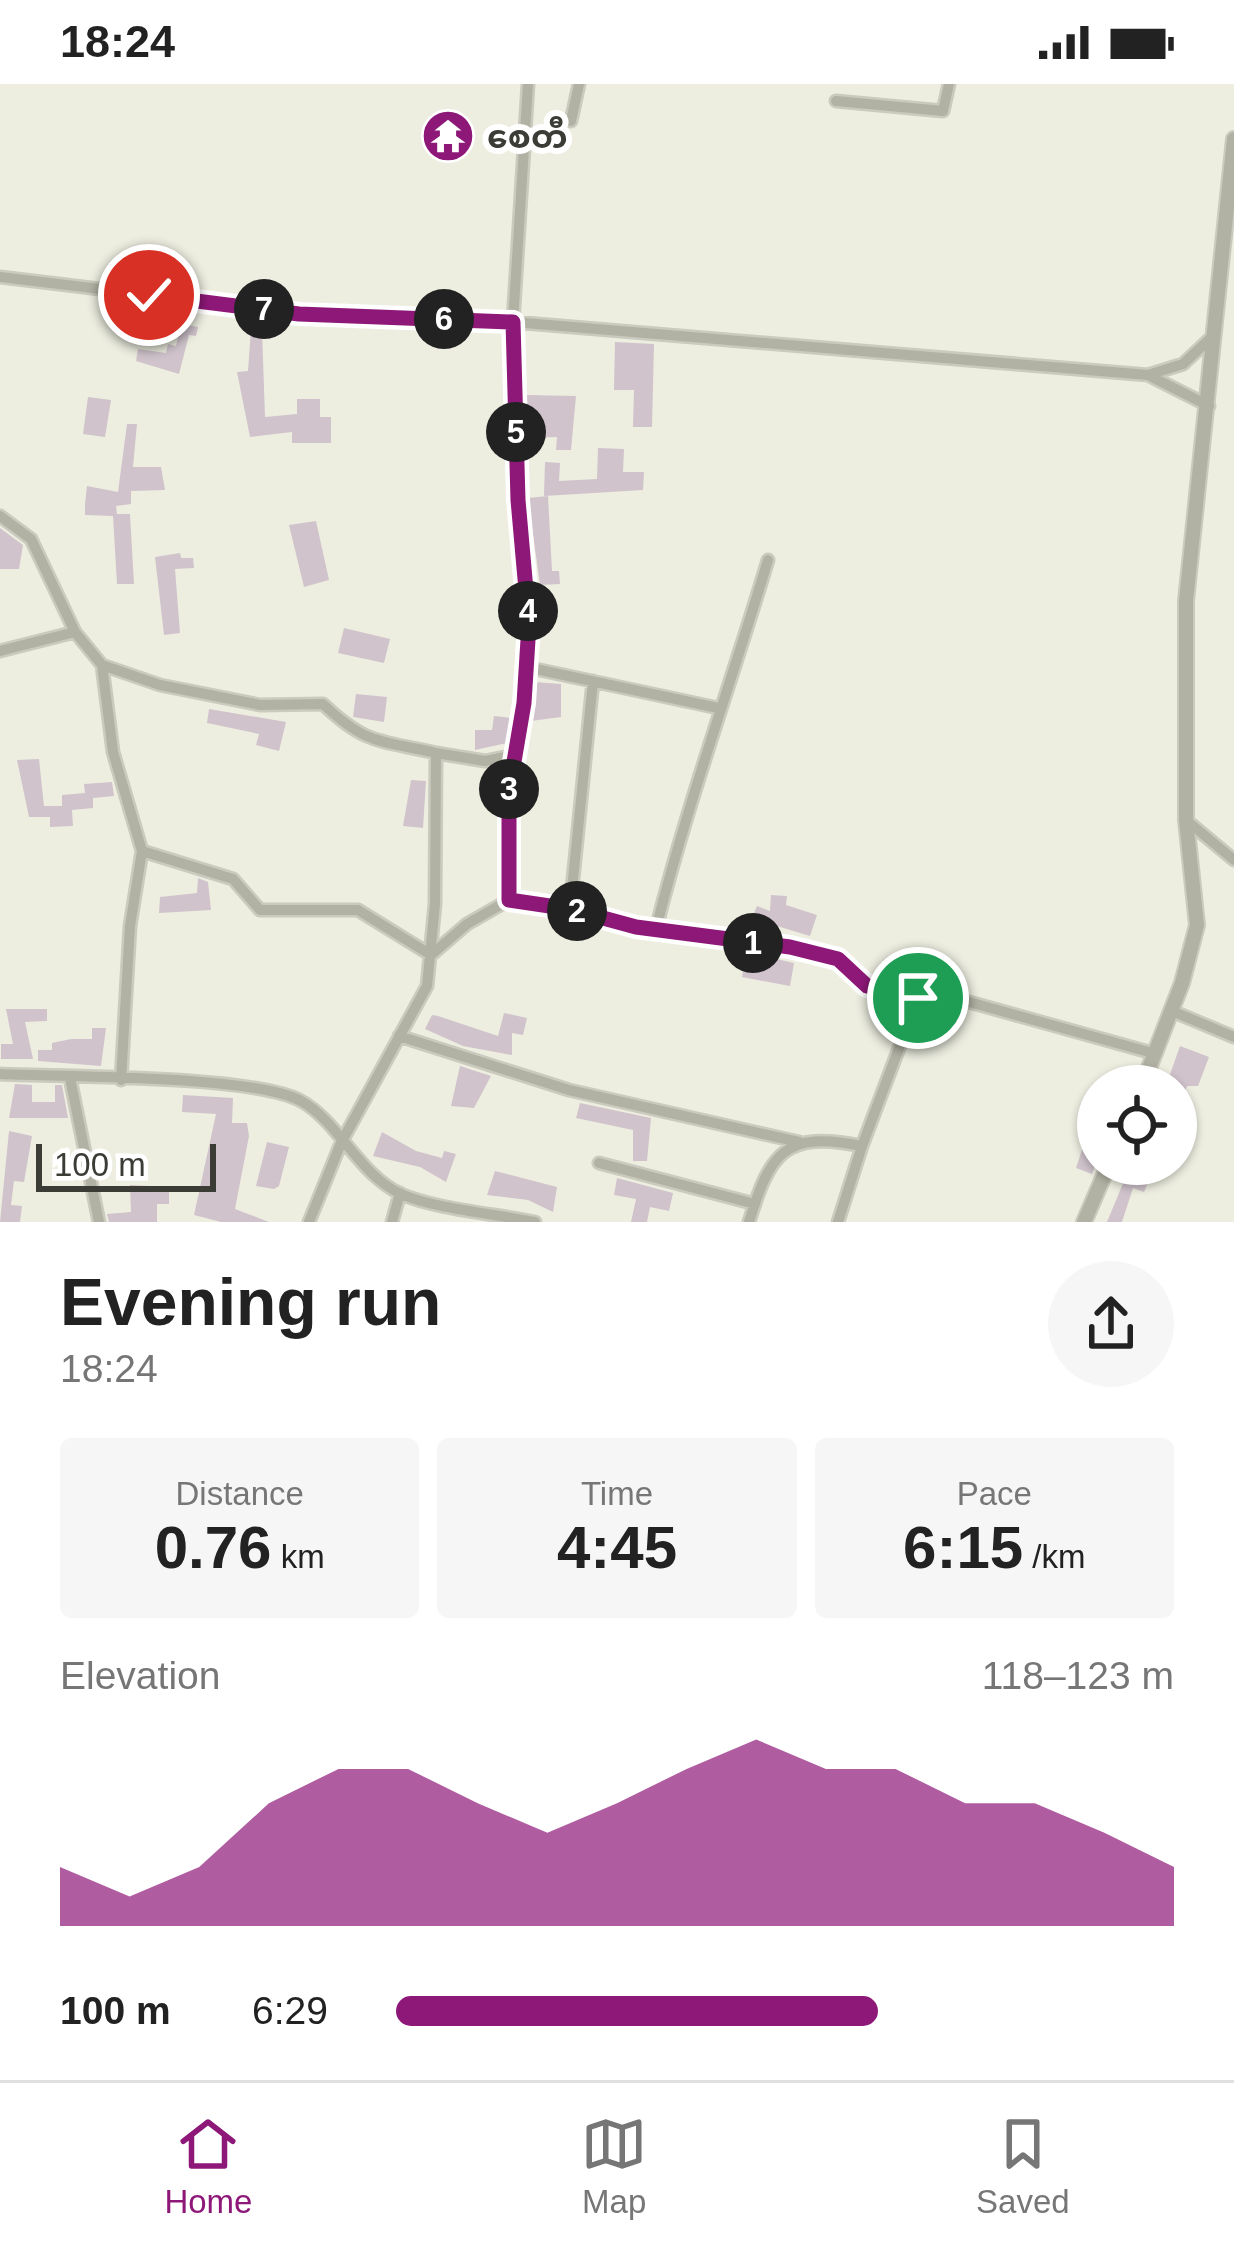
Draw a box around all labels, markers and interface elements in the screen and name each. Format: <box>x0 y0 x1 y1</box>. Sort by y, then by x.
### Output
text: 18:24 <box>60 16 175 67</box>
temple icon: စေတီ <box>420 108 476 164</box>
place label: စေတီ <box>487 116 568 155</box>
pin <box>98 244 200 346</box>
icon: check <box>116 262 182 328</box>
pin: 7 <box>234 279 294 339</box>
pin: 6 <box>414 289 474 349</box>
text: 7 <box>255 290 273 327</box>
text: 6 <box>435 300 453 337</box>
pin: 5 <box>486 402 546 462</box>
text: 5 <box>507 413 525 450</box>
pin: 4 <box>498 581 558 641</box>
text: 4 <box>519 592 537 629</box>
pin: 3 <box>479 759 539 819</box>
text: 3 <box>500 770 518 807</box>
pin: 2 <box>547 881 607 941</box>
text: 2 <box>568 892 586 929</box>
pin: 1 <box>723 913 783 973</box>
text: 1 <box>744 924 762 961</box>
pin <box>867 947 969 1049</box>
icon: arrive <box>885 965 951 1031</box>
map controls <box>1077 1065 1197 1185</box>
button: locate <box>1077 1065 1197 1185</box>
scale bar <box>36 1138 216 1191</box>
text: 100 m <box>54 1146 146 1183</box>
button: share <box>1048 1261 1174 1387</box>
text: Evening run <box>60 1265 441 1339</box>
text: 18:24 <box>60 1347 158 1390</box>
text: Distance <box>175 1475 304 1512</box>
text: Time <box>581 1475 653 1512</box>
text: Pace <box>957 1475 1032 1512</box>
text: 0.76 <box>155 1514 271 1581</box>
text: 4:45 <box>557 1514 677 1581</box>
text: 6:15 <box>903 1514 1023 1581</box>
text: km <box>271 1538 325 1575</box>
text: /km <box>1023 1538 1086 1575</box>
text: Elevation <box>60 1654 220 1697</box>
text: 118–123 m <box>982 1654 1174 1697</box>
text: 100 m <box>60 1989 171 2032</box>
text: 6:29 <box>252 1989 328 2032</box>
tab: Home <box>164 2111 252 2221</box>
tab: Map <box>581 2111 647 2221</box>
tab: Saved <box>976 2111 1070 2221</box>

